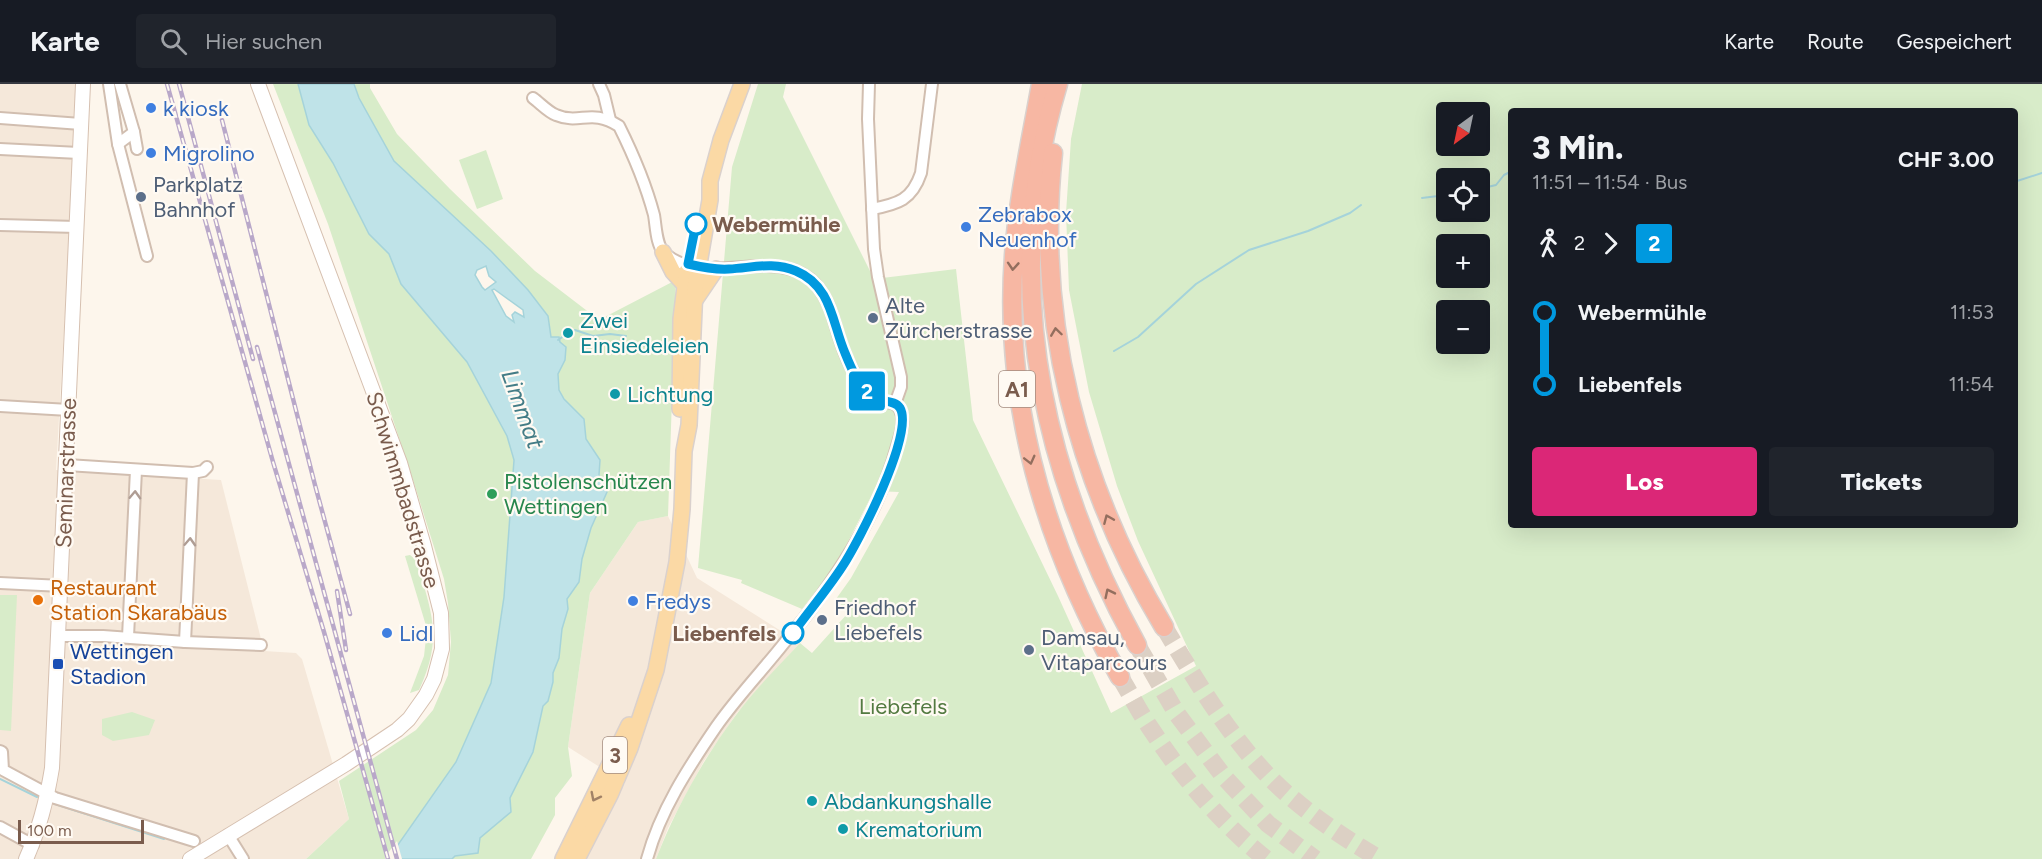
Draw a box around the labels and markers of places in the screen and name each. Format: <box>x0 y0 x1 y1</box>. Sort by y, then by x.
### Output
place label: k kiosk <box>163 95 229 122</box>
marker: k kiosk <box>144 101 158 115</box>
place label: Migrolino <box>163 140 255 167</box>
marker: Migrolino <box>144 146 158 160</box>
place label: Parkplatz Bahnhof <box>153 171 243 223</box>
marker: Parkplatz Bahnhof <box>134 190 148 204</box>
place label: Zebrabox Neuenhof <box>978 201 1078 253</box>
place label: Webermühle <box>712 211 840 238</box>
marker: Webermühle <box>685 213 707 235</box>
marker: Zebrabox Neuenhof <box>959 220 973 234</box>
place label: Alte Zürcherstrasse <box>885 292 1032 344</box>
place label: Zwei Einsiedeleien <box>580 307 709 359</box>
marker: Alte Zürcherstrasse <box>866 311 880 325</box>
marker: Zwei Einsiedeleien <box>561 326 575 340</box>
place label: Lichtung <box>627 381 714 408</box>
marker: Lichtung <box>608 387 622 401</box>
place label: Pistolenschützen Wettingen <box>504 468 672 520</box>
marker: Pistolenschützen Wettingen <box>485 487 499 501</box>
place label: Restaurant Station Skarabäus <box>50 574 227 626</box>
place label: Fredys <box>645 588 711 615</box>
marker: Restaurant Station Skarabäus <box>31 593 45 607</box>
marker: Fredys <box>626 594 640 608</box>
place label: Friedhof Liebefels <box>834 594 923 646</box>
marker: Friedhof Liebefels <box>815 613 829 627</box>
place label: Lidl <box>399 620 433 647</box>
place label: Liebenfels <box>672 620 776 647</box>
marker: Liebenfels <box>782 622 804 644</box>
place label: Damsau, Vitaparcours <box>1041 624 1167 676</box>
marker: Lidl <box>380 626 394 640</box>
place label: Wettingen Stadion <box>70 638 173 690</box>
marker: Damsau, Vitaparcours <box>1022 643 1036 657</box>
marker: Wettingen Stadion <box>51 657 65 671</box>
place label: Abdankungshalle <box>824 788 992 815</box>
marker: Abdankungshalle <box>805 794 819 808</box>
place label: Krematorium <box>855 816 982 843</box>
marker: Krematorium <box>836 822 850 836</box>

